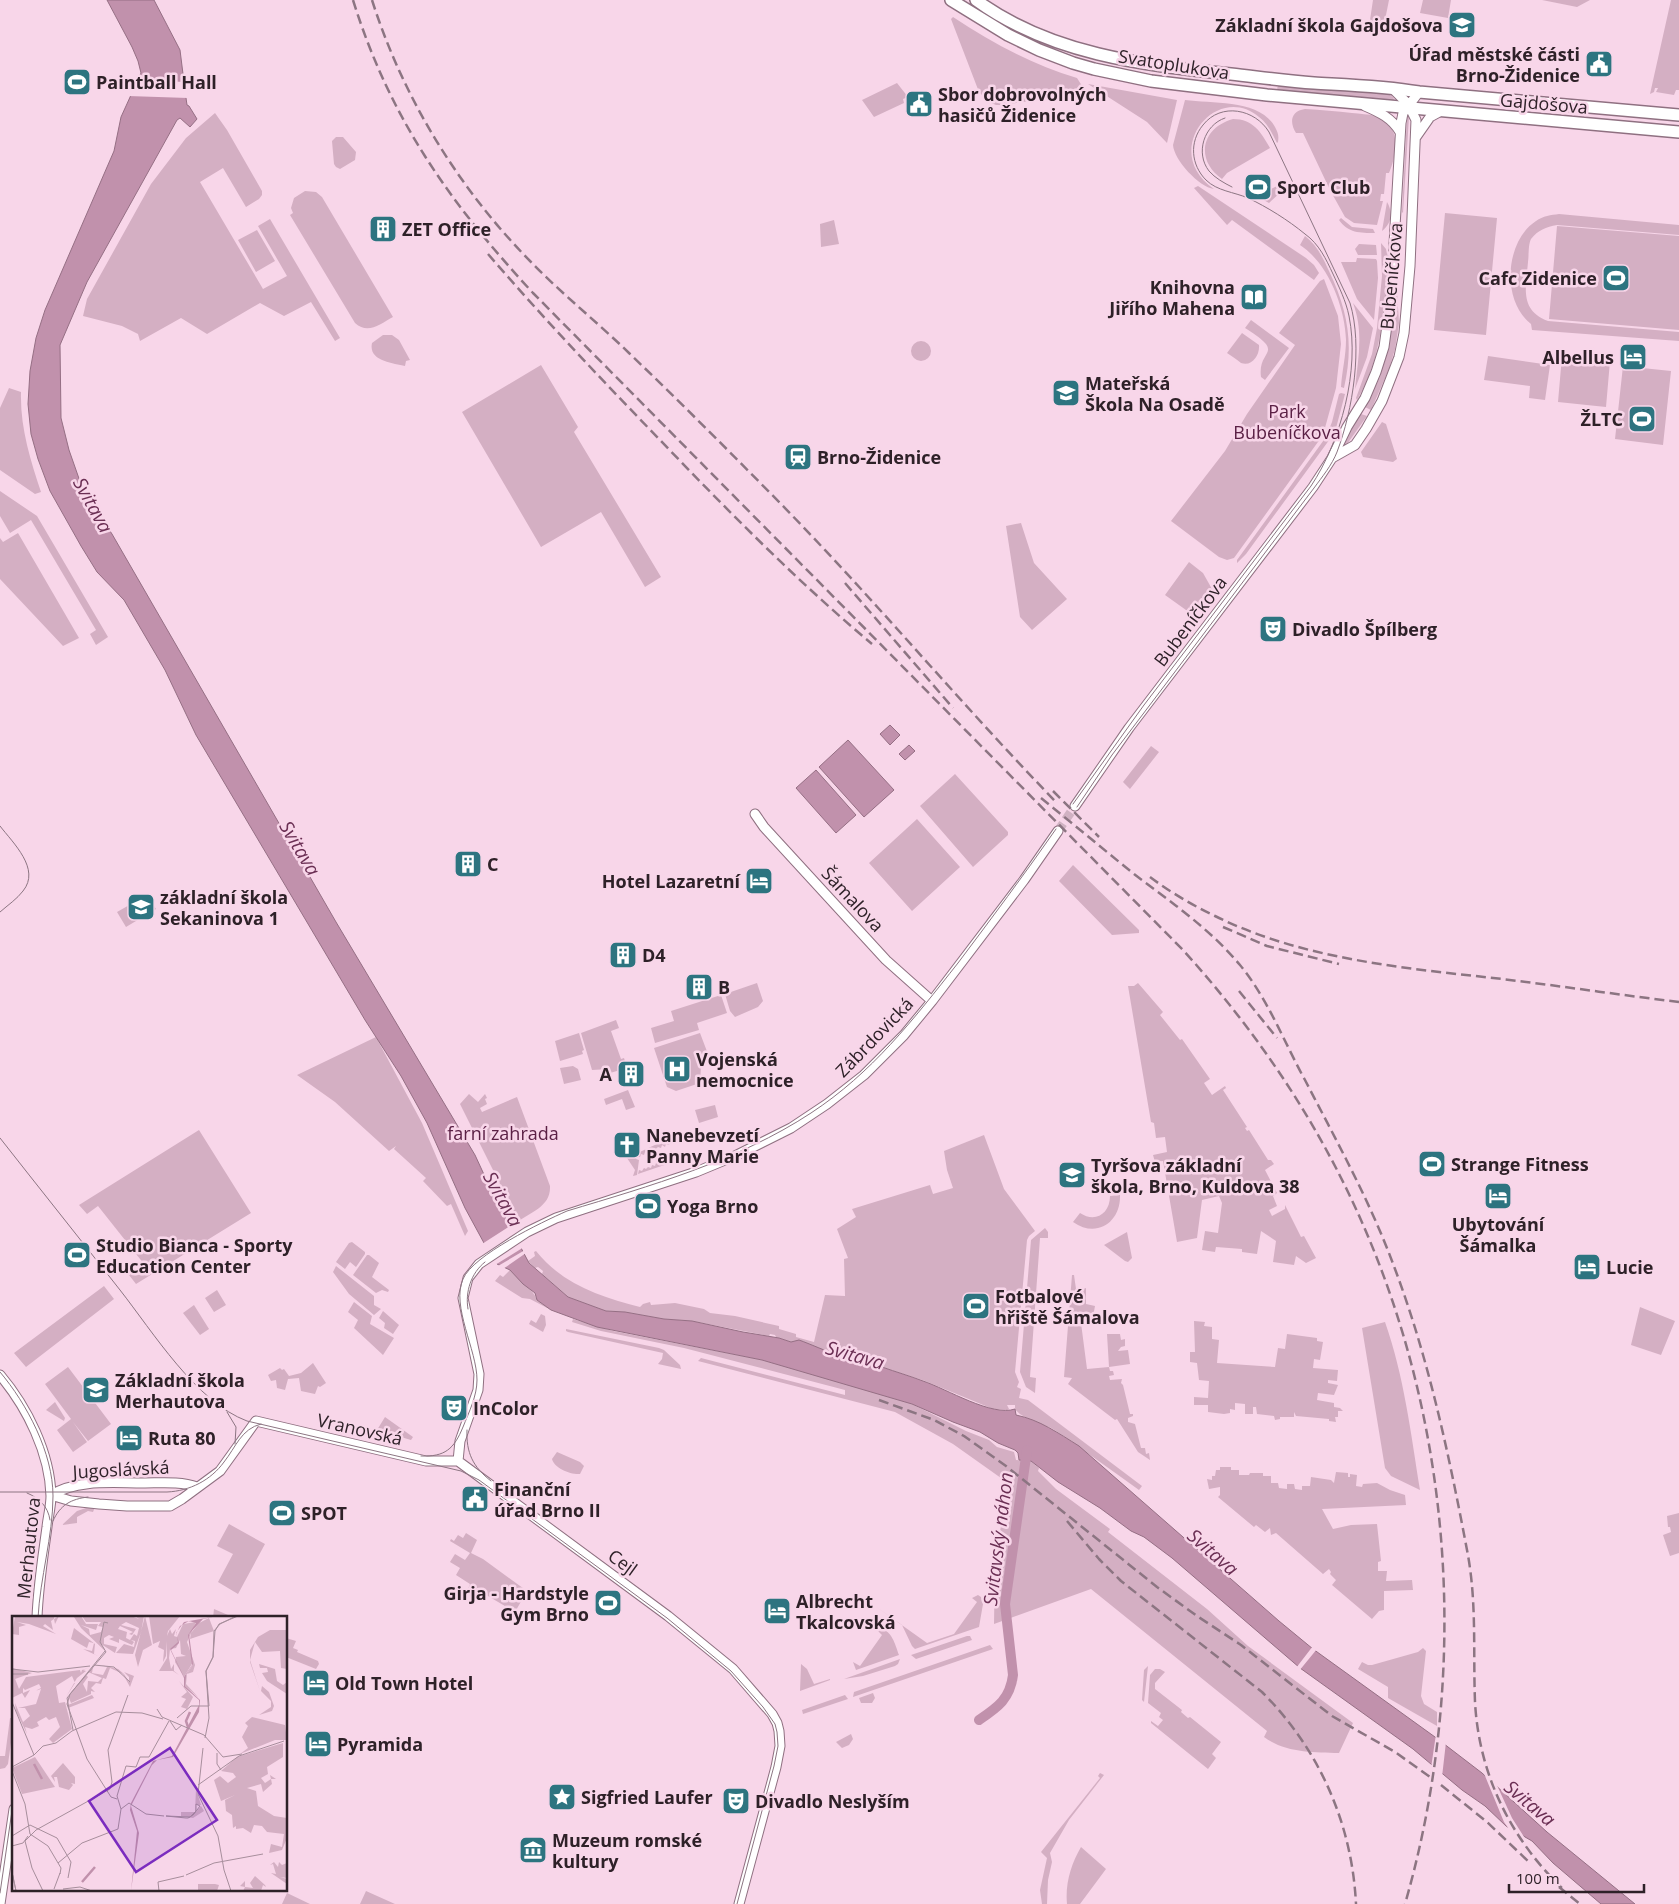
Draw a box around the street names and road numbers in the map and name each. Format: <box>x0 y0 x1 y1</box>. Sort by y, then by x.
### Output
street label: Svatoplukova <box>1117 43 1231 85</box>
street label: Gajdošova <box>1499 87 1589 119</box>
street label: Bubeníčkova <box>1374 222 1408 330</box>
street label: Bubeníčkova <box>1148 571 1232 671</box>
street label: Šámalova <box>817 861 889 937</box>
street label: Zábrdovická <box>830 992 918 1082</box>
street label: Vranovská <box>315 1408 405 1450</box>
street label: Jugoslávská <box>70 1454 170 1484</box>
street label: Merhautova <box>11 1496 45 1600</box>
street label: Cejl <box>604 1543 642 1581</box>

